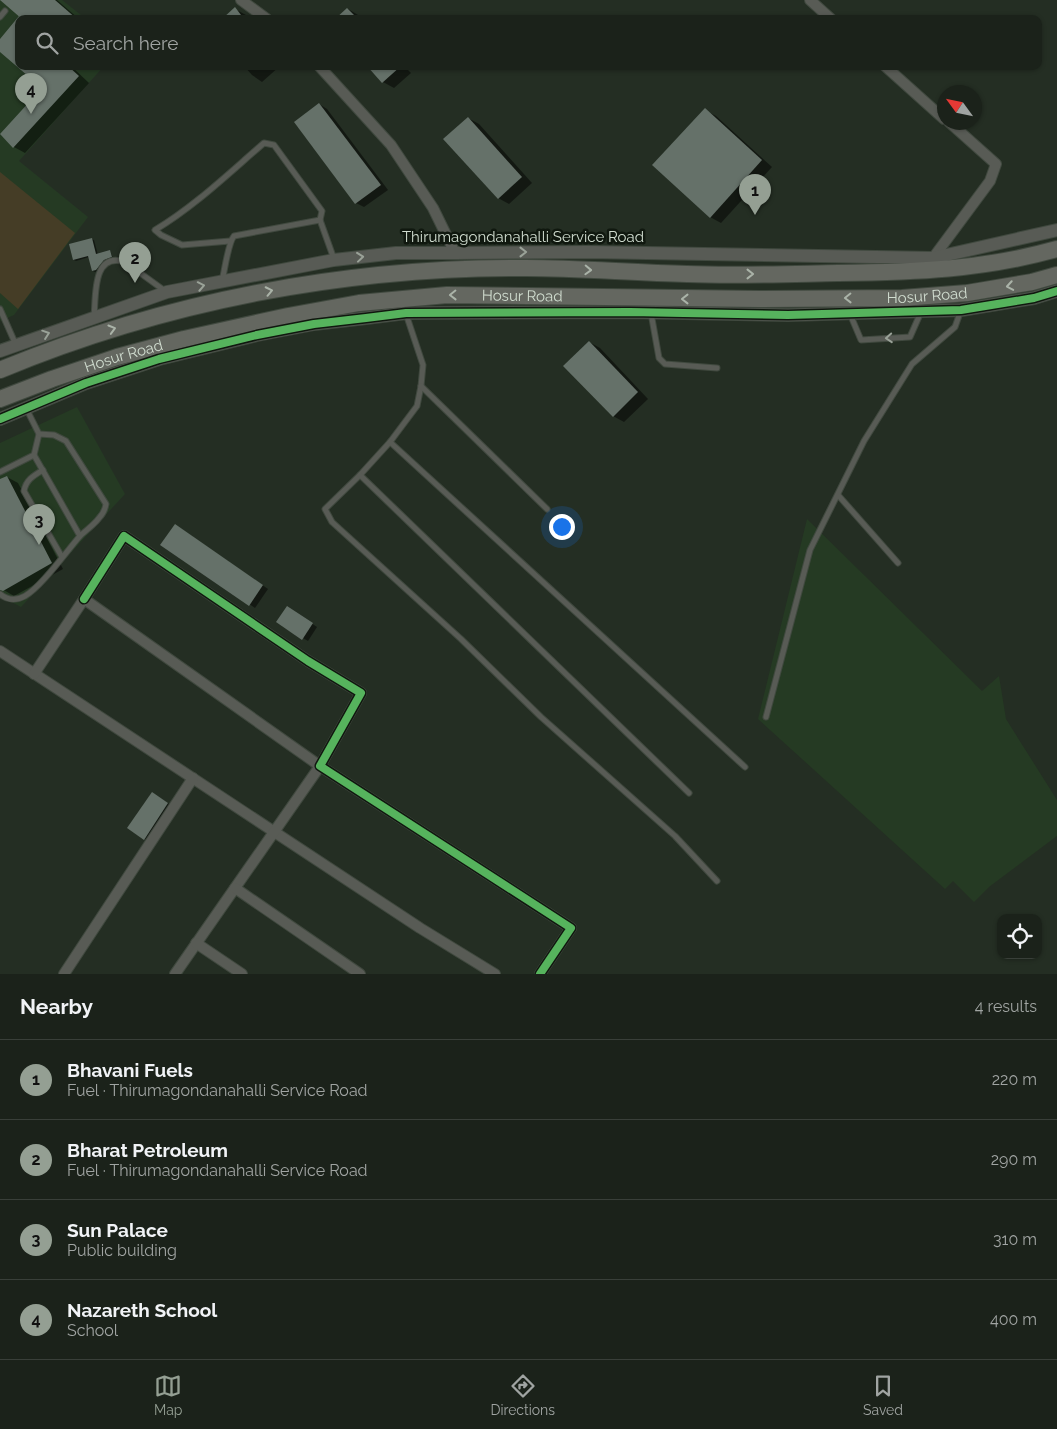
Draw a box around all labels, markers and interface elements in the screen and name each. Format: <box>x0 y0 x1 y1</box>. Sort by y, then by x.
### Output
search box <box>15 15 1042 70</box>
icon: search <box>33 29 61 57</box>
text: Search here <box>73 32 179 54</box>
pin: 4 <box>15 73 47 114</box>
north arrow <box>937 85 982 130</box>
pin: 1 <box>739 174 771 215</box>
street label: Thirumagondanahalli Service Road <box>402 228 644 246</box>
pin: 2 <box>119 242 151 283</box>
one-way arrow <box>519 247 527 258</box>
one-way arrow <box>357 252 365 263</box>
one-way arrow <box>584 264 592 275</box>
one-way arrow <box>746 269 754 279</box>
one-way arrow <box>1005 280 1014 290</box>
one-way arrow <box>196 281 205 291</box>
street label: Hosur Road <box>887 284 968 307</box>
one-way arrow <box>265 286 274 297</box>
street label: Hosur Road <box>482 286 563 305</box>
one-way arrow <box>449 290 456 300</box>
one-way arrow <box>844 293 852 303</box>
one-way arrow <box>681 294 689 304</box>
one-way arrow <box>107 325 115 335</box>
one-way arrow <box>41 330 50 340</box>
one-way arrow <box>884 332 892 343</box>
street label: Hosur Road <box>82 336 165 376</box>
pin: 3 <box>23 504 55 545</box>
your location <box>549 514 575 540</box>
map controls <box>997 914 1042 959</box>
button: locate <box>997 914 1042 959</box>
text: Nearby <box>20 994 93 1019</box>
text: 4 results <box>975 997 1037 1016</box>
text: Bhavani Fuels <box>67 1059 193 1081</box>
text: 1 <box>32 1070 40 1089</box>
text: 220 m <box>992 1070 1037 1089</box>
text: Fuel · Thirumagondanahalli Service Road <box>67 1081 368 1100</box>
text: Bharat Petroleum <box>67 1139 228 1161</box>
text: 2 <box>31 1150 41 1169</box>
text: 290 m <box>991 1150 1037 1169</box>
text: Fuel · Thirumagondanahalli Service Road <box>67 1161 368 1180</box>
text: Sun Palace <box>67 1219 168 1241</box>
text: 3 <box>32 1230 40 1249</box>
text: 310 m <box>993 1230 1037 1249</box>
text: Public building <box>67 1241 177 1260</box>
text: Nazareth School <box>67 1299 217 1321</box>
text: 4 <box>31 1310 41 1329</box>
text: 400 m <box>990 1310 1037 1329</box>
text: School <box>67 1321 118 1340</box>
tab: Map <box>154 1372 182 1418</box>
tab: Directions <box>490 1372 555 1418</box>
tab: Saved <box>863 1372 903 1418</box>

